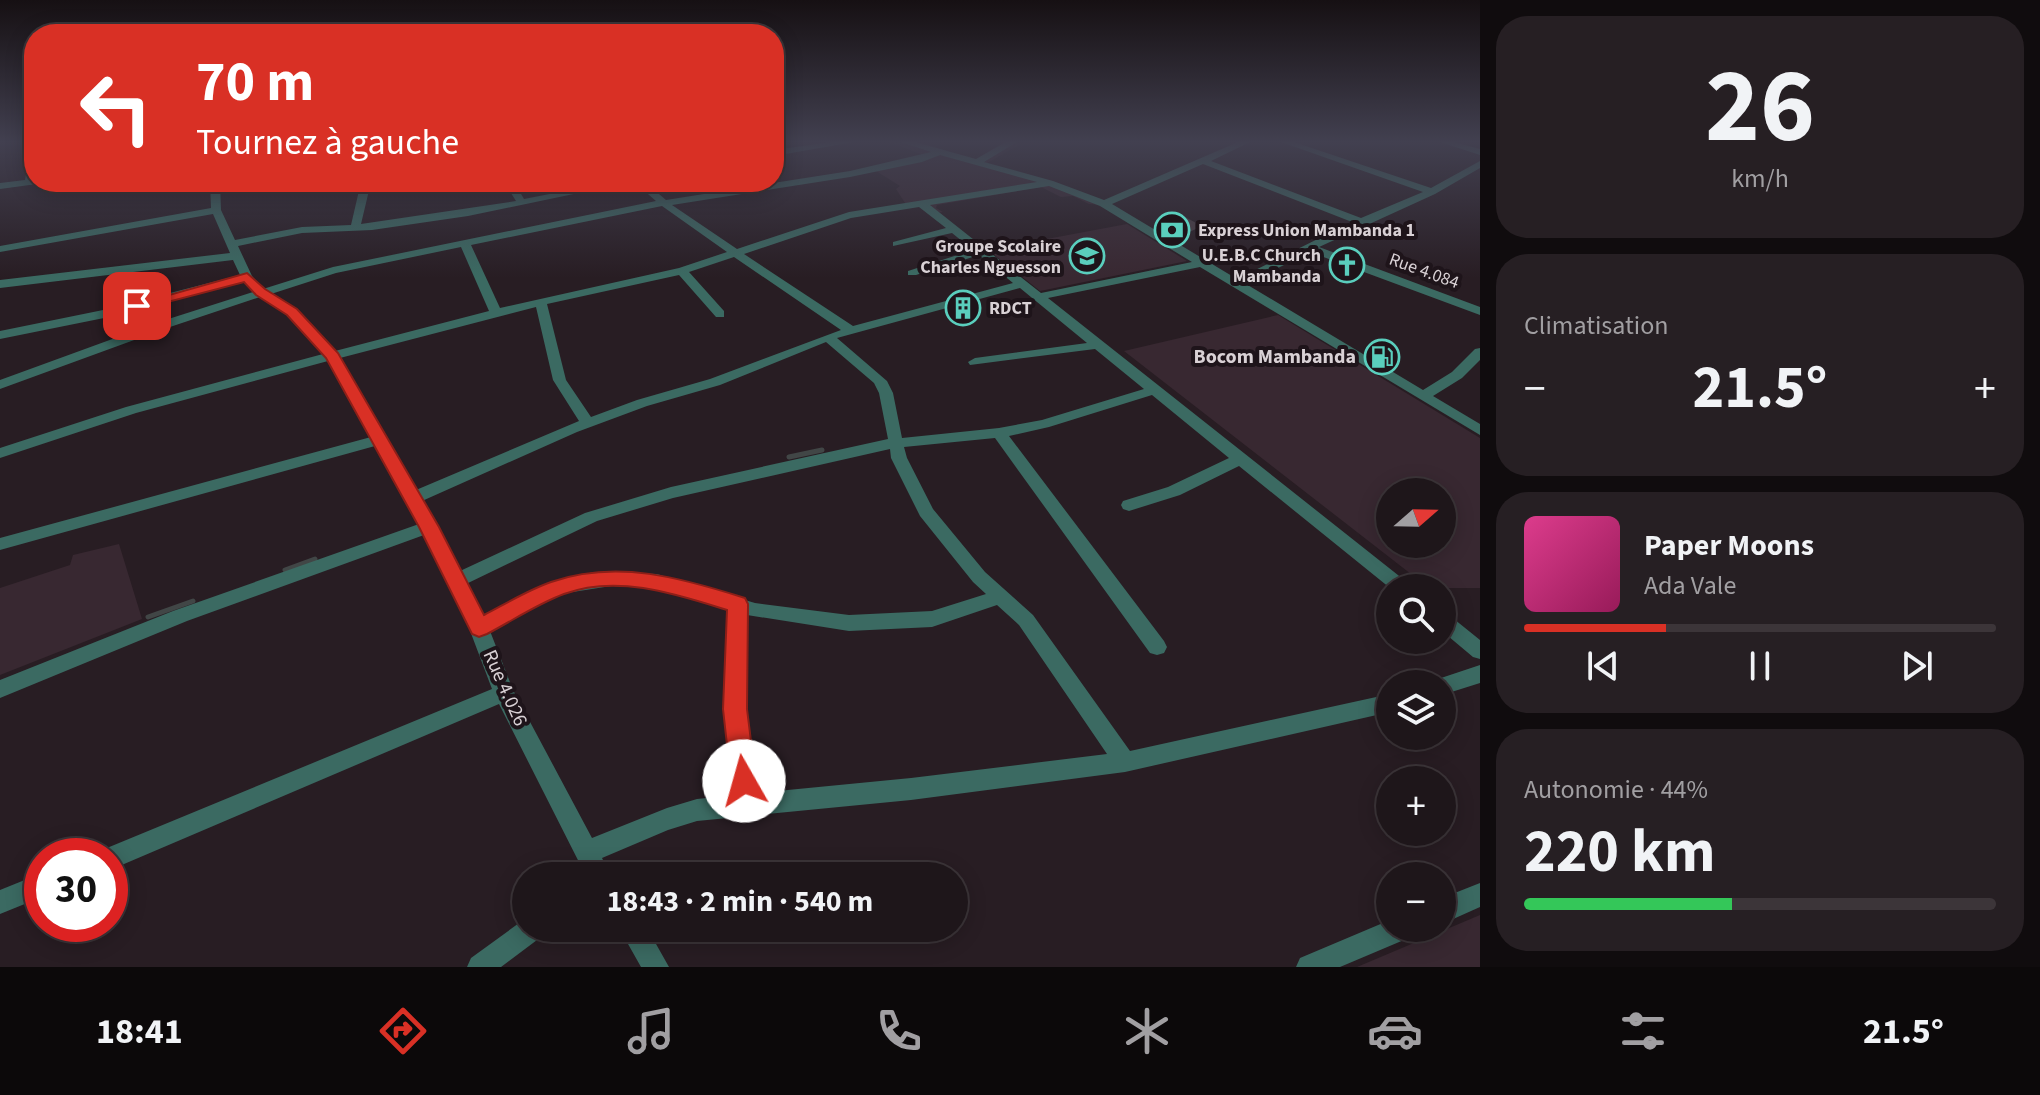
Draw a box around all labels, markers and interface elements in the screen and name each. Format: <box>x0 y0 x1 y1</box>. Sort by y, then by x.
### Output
text: 26 <box>1705 34 1815 182</box>
text: 70 m <box>196 43 314 122</box>
icon: left <box>64 56 168 160</box>
text: Tournez à gauche <box>196 117 459 168</box>
text: km/h <box>1731 160 1789 197</box>
bank icon: Express Union Mambanda 1 <box>1153 211 1191 249</box>
place label: Express Union Mambanda 1 <box>1198 218 1415 243</box>
place label: Groupe Scolaire Charles Nguesson <box>920 234 1061 280</box>
school or university icon: Groupe Scolaire Charles Nguesson <box>1068 237 1106 275</box>
place label: U.E.B.C Church Mambanda <box>1202 243 1321 289</box>
church icon: U.E.B.C Church Mambanda <box>1328 246 1366 284</box>
street label: Rue 4.084 <box>1386 247 1463 295</box>
pin <box>103 272 171 340</box>
icon: arrive <box>115 284 159 328</box>
building icon: RDCT <box>944 289 982 327</box>
place label: RDCT <box>989 296 1032 321</box>
text: Climatisation <box>1524 307 1669 344</box>
fuel station icon: Bocom Mambanda <box>1363 338 1401 376</box>
place label: Bocom Mambanda <box>1194 343 1356 371</box>
text: 21.5° <box>1693 346 1827 431</box>
text: − <box>1524 358 1546 421</box>
text: + <box>1974 358 1996 421</box>
north arrow <box>1376 478 1456 558</box>
map controls <box>1376 478 1456 942</box>
text: Paper Moons <box>1644 524 1814 567</box>
text: Ada Vale <box>1644 567 1736 604</box>
button: search <box>1376 574 1456 654</box>
icon: previous <box>1581 644 1625 688</box>
icon: pause <box>1738 644 1782 688</box>
icon: next <box>1895 644 1939 688</box>
street label: Rue 4.026 <box>476 645 534 731</box>
button: layers <box>1376 670 1456 750</box>
position arrow <box>702 739 786 823</box>
button: + <box>1376 766 1456 846</box>
text: Autonomie · 44% <box>1524 771 1708 808</box>
text: 220 km <box>1524 810 1715 895</box>
speed limit sign: 30 <box>24 838 128 942</box>
button: − <box>1376 862 1456 942</box>
text: 18:43 · 2 min · 540 m <box>607 880 873 923</box>
icon: directions <box>375 1003 431 1059</box>
icon: music <box>623 1003 679 1059</box>
icon: phone <box>871 1003 927 1059</box>
icon: climate <box>1119 1003 1175 1059</box>
icon: car <box>1367 1003 1423 1059</box>
icon: filters <box>1615 1003 1671 1059</box>
text: 18:41 <box>96 1006 183 1057</box>
text: 21.5° <box>1863 1006 1944 1057</box>

